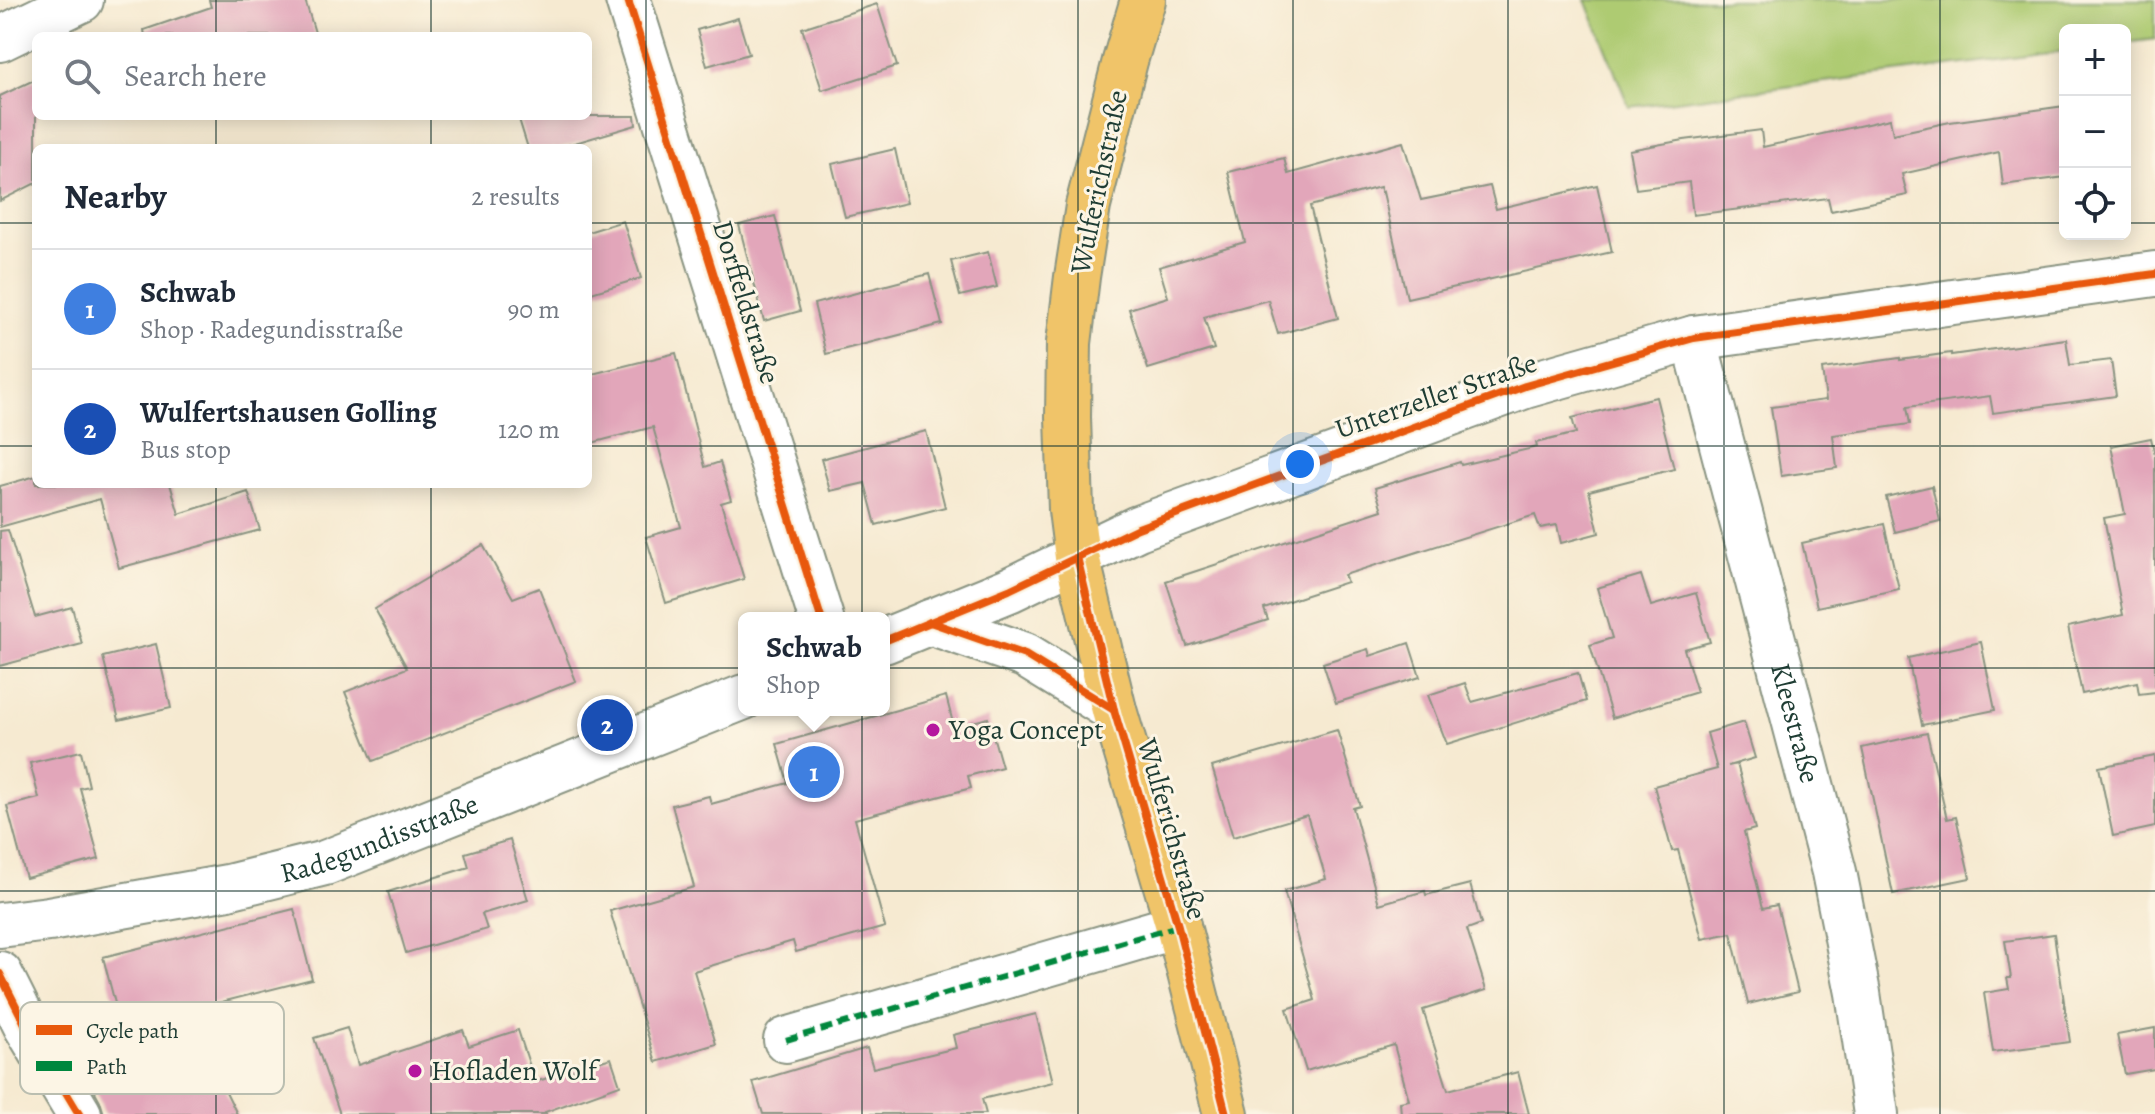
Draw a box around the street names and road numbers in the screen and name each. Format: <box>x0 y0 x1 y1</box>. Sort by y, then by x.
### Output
street label: Wulferichstraße <box>1061 87 1137 278</box>
street label: Dorffeldstraße <box>703 216 789 388</box>
street label: Unterzeller Straße <box>1330 344 1542 448</box>
street label: Kleestraße <box>1761 659 1829 787</box>
street label: Wulferichstraße <box>1128 733 1216 924</box>
street label: Radegundisstraße <box>276 785 484 892</box>

